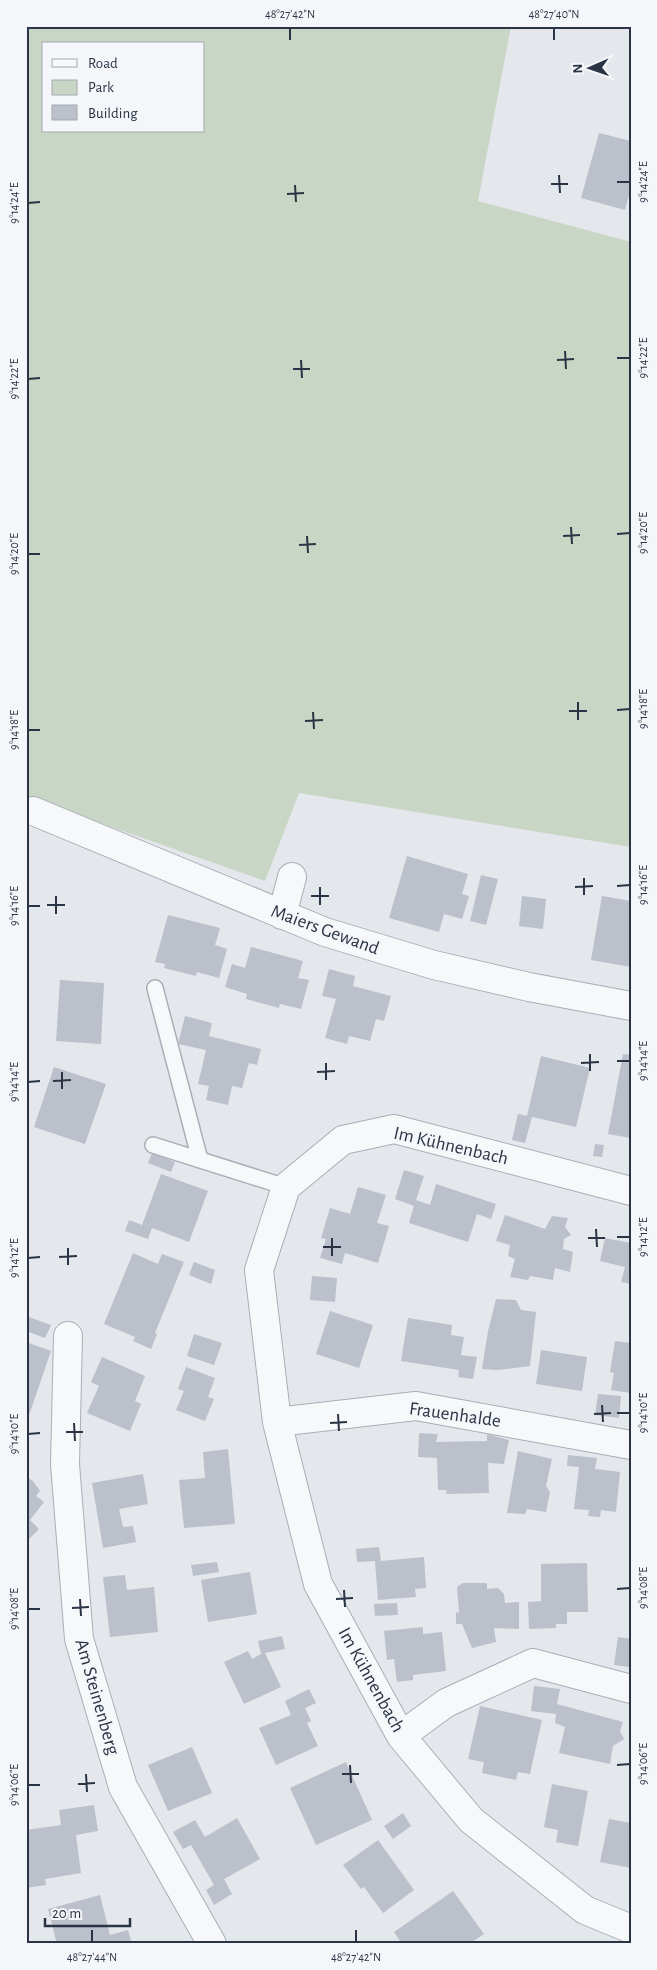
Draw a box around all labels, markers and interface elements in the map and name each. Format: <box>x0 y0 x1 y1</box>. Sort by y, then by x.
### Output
text: 48°27'42"N <box>265 8 315 20</box>
text: 48°27'40"N <box>528 8 580 20</box>
legend <box>42 42 205 132</box>
north arrow <box>564 42 614 92</box>
text: Road <box>88 56 118 71</box>
text: N <box>571 63 585 74</box>
text: Park <box>88 80 114 95</box>
text: Building <box>88 106 138 121</box>
text: 9°14'24"E <box>637 161 649 203</box>
text: 9°14'24"E <box>8 182 20 224</box>
text: 9°14'22"E <box>637 337 649 379</box>
text: 9°14'22"E <box>8 358 20 400</box>
text: 9°14'20"E <box>637 512 649 554</box>
text: 9°14'20"E <box>8 533 20 575</box>
text: 9°14'18"E <box>637 689 649 729</box>
text: 9°14'18"E <box>8 710 20 750</box>
text: 9°14'16"E <box>637 865 649 905</box>
text: 9°14'16"E <box>8 886 20 926</box>
street label: Maiers Gewand <box>268 902 382 958</box>
text: 9°14'14"E <box>637 1041 649 1081</box>
text: 9°14'14"E <box>8 1062 20 1102</box>
street label: Im Kühnenbach <box>392 1124 510 1168</box>
text: 9°14'12"E <box>637 1217 649 1257</box>
text: 9°14'12"E <box>8 1238 20 1278</box>
text: 9°14'10"E <box>637 1392 649 1433</box>
street label: Frauenhalde <box>408 1399 502 1431</box>
text: 9°14'10"E <box>8 1413 20 1454</box>
text: 9°14'08"E <box>637 1567 649 1609</box>
text: 9°14'08"E <box>8 1588 20 1630</box>
street label: Im Kühnenbach <box>334 1624 408 1736</box>
street label: Am Steinenberg <box>71 1637 123 1758</box>
text: 9°14'06"E <box>637 1743 649 1785</box>
text: 9°14'06"E <box>8 1764 20 1806</box>
scale bar <box>45 1895 130 1927</box>
text: 20 m <box>52 1906 81 1921</box>
text: 48°27'44"N <box>67 1951 117 1963</box>
text: 48°27'42"N <box>331 1951 381 1963</box>

